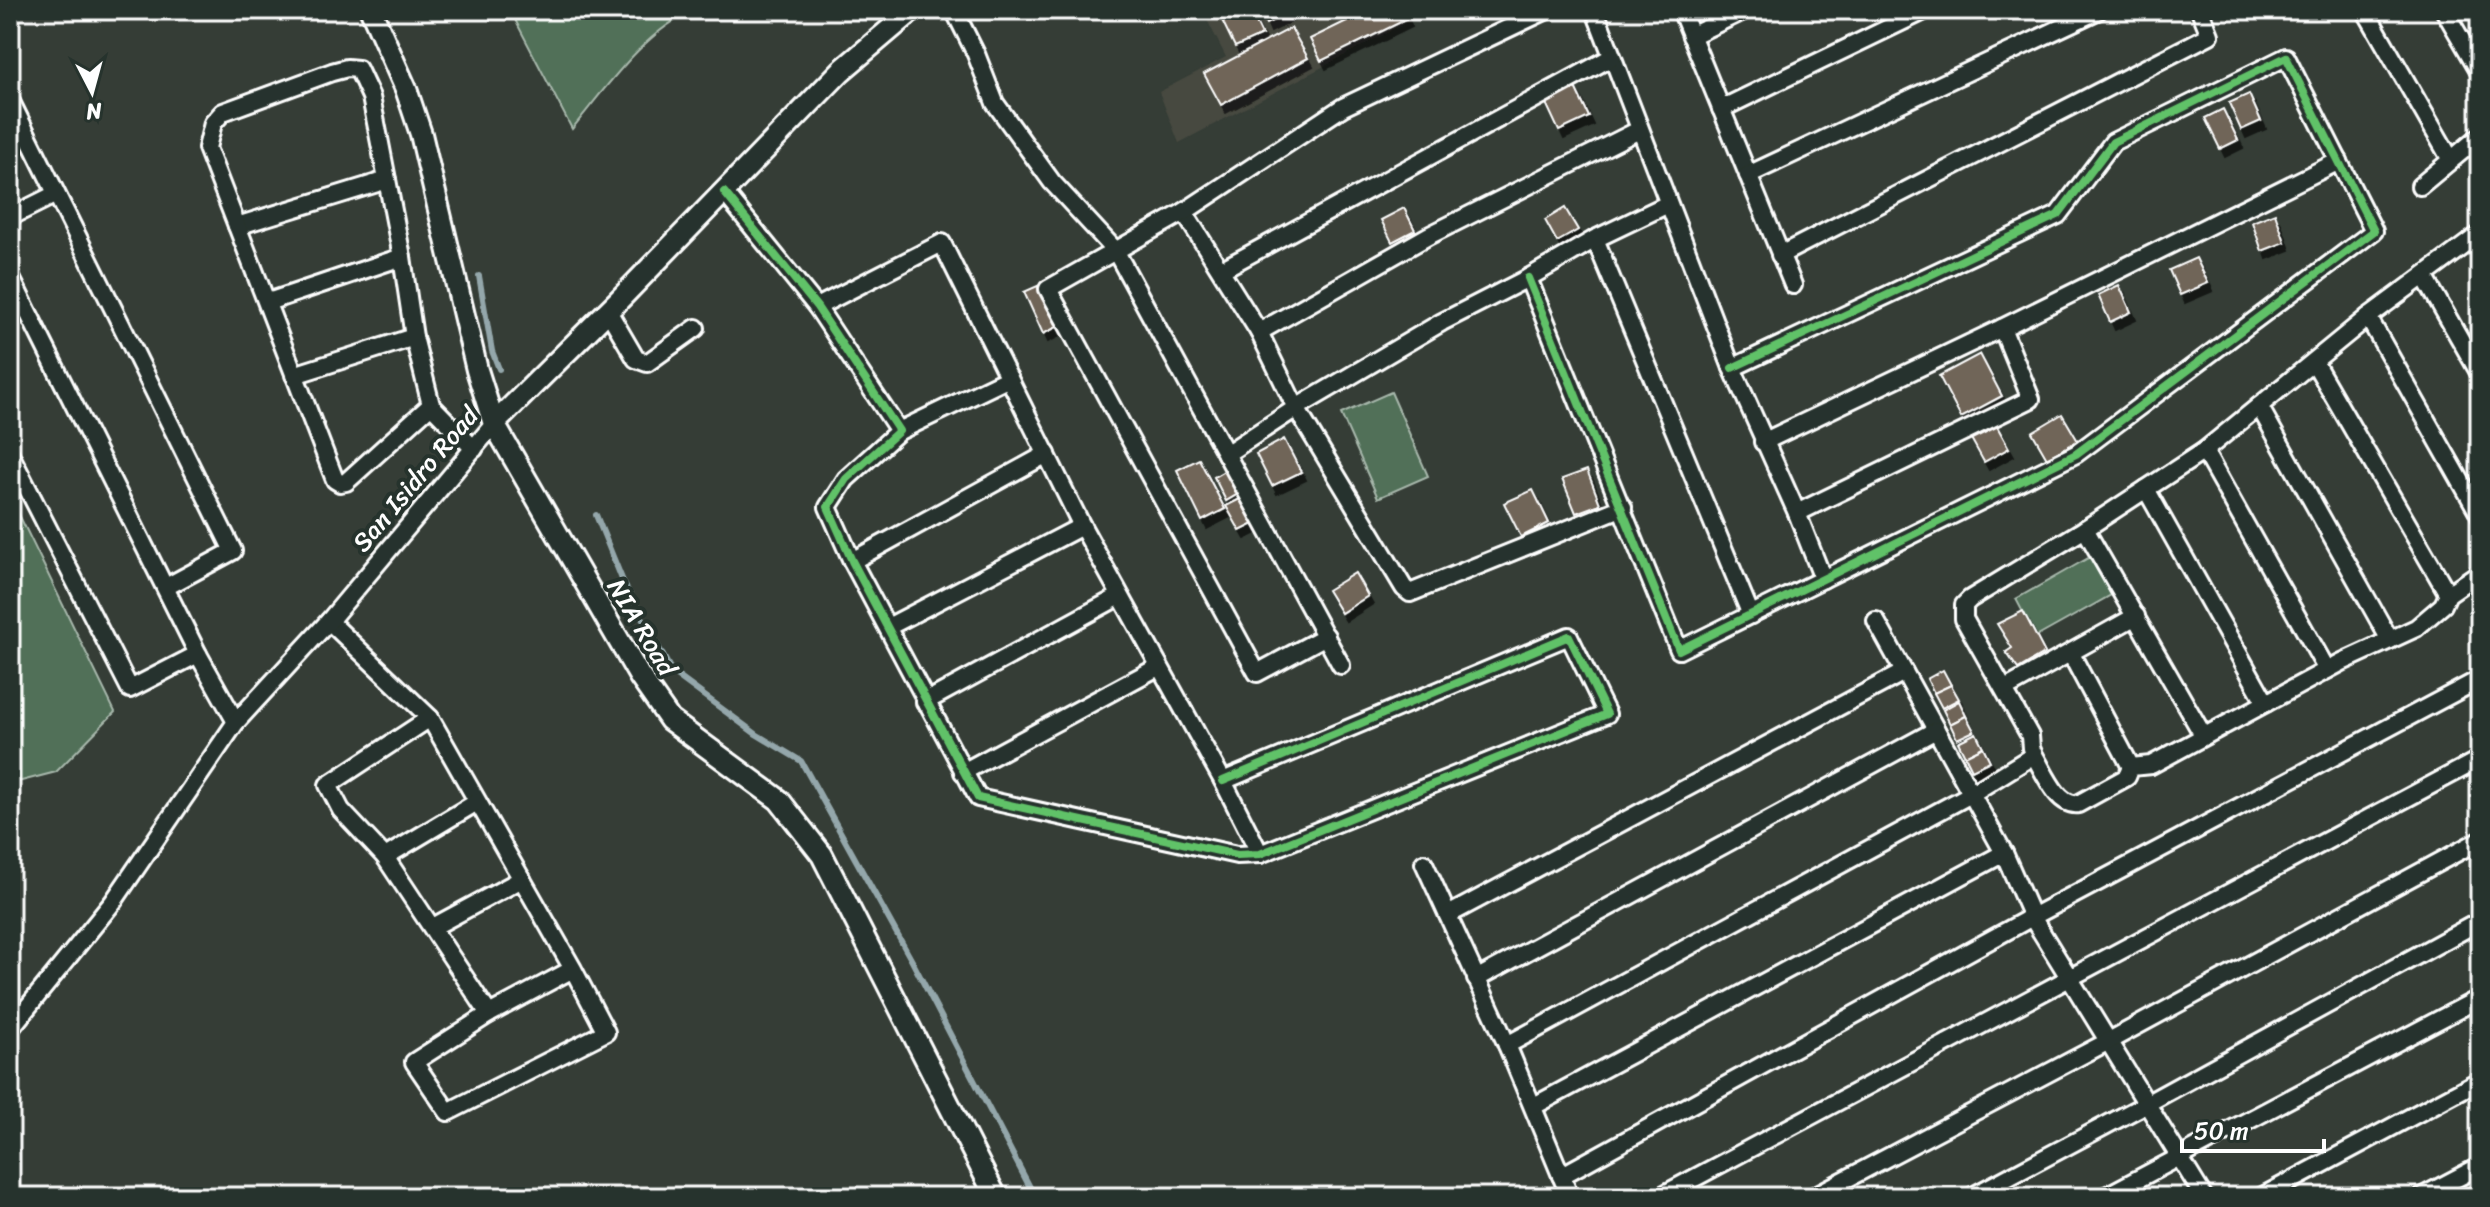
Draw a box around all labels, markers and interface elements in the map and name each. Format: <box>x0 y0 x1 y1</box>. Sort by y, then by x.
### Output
north arrow <box>52 52 132 132</box>
text: N <box>84 91 105 132</box>
street label: San Isidro Road <box>340 394 492 562</box>
street label: NIA Road <box>595 569 691 687</box>
scale bar <box>2182 1103 2324 1153</box>
text: 50 m <box>2194 1110 2249 1152</box>

